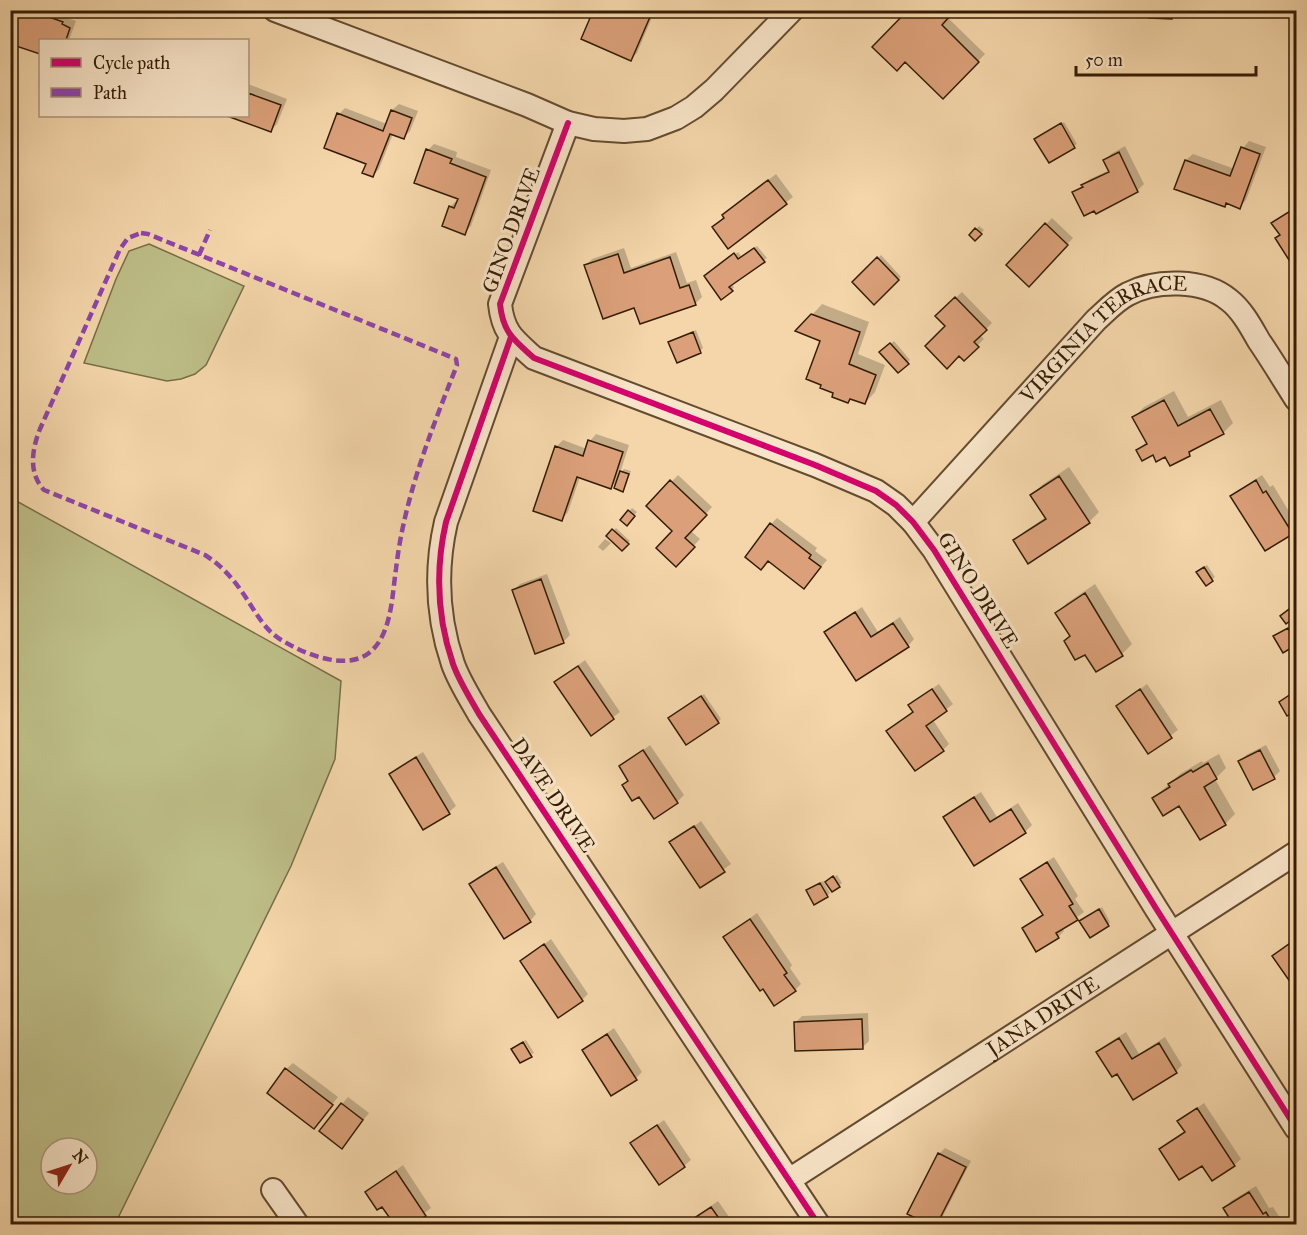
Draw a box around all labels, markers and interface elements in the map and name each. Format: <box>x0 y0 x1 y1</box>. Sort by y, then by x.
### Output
legend <box>39 39 249 117</box>
scale bar <box>1076 39 1256 77</box>
text: 50 m <box>1085 49 1123 71</box>
text: Cycle path <box>93 52 170 74</box>
text: Path <box>93 82 127 104</box>
street label: GINO DRIVE <box>476 163 546 297</box>
street label: VIRGINIA TERRACE <box>1014 270 1188 409</box>
street label: GINO DRIVE <box>932 527 1024 653</box>
street label: DAVE DRIVE <box>505 733 601 857</box>
street label: JANA DRIVE <box>980 971 1104 1063</box>
north arrow <box>39 1136 99 1196</box>
text: N <box>69 1146 92 1168</box>

